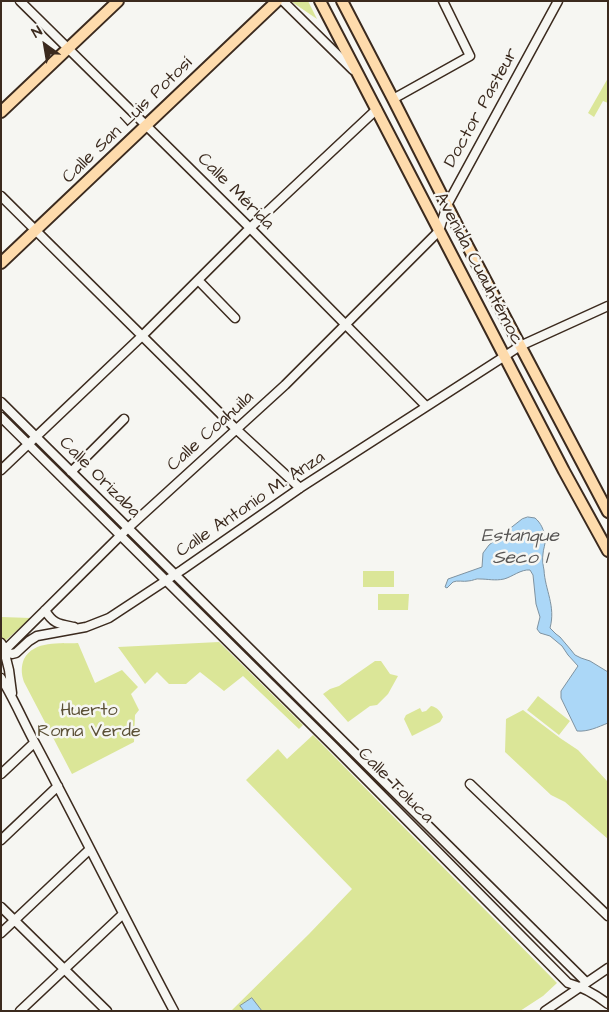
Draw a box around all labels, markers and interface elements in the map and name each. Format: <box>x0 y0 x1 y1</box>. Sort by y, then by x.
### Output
north arrow <box>20 20 70 70</box>
text: N <box>28 21 46 43</box>
street label: Doctor Pasteur <box>440 44 524 172</box>
street label: Calle San Luis Potosí <box>58 53 198 189</box>
street label: Calle Mérida <box>192 149 278 235</box>
street label: Avenida Cuauhtémoc <box>429 189 527 349</box>
street label: Calle Coahuila <box>163 387 259 477</box>
street label: Calle Orizaba <box>54 433 144 523</box>
street label: Calle Antonio M. Anza <box>173 447 329 563</box>
water label: Estanque Seco 1 <box>481 526 559 570</box>
park label: Huerto Roma Verde <box>37 700 141 742</box>
street label: Calle Toluca <box>353 744 437 828</box>

